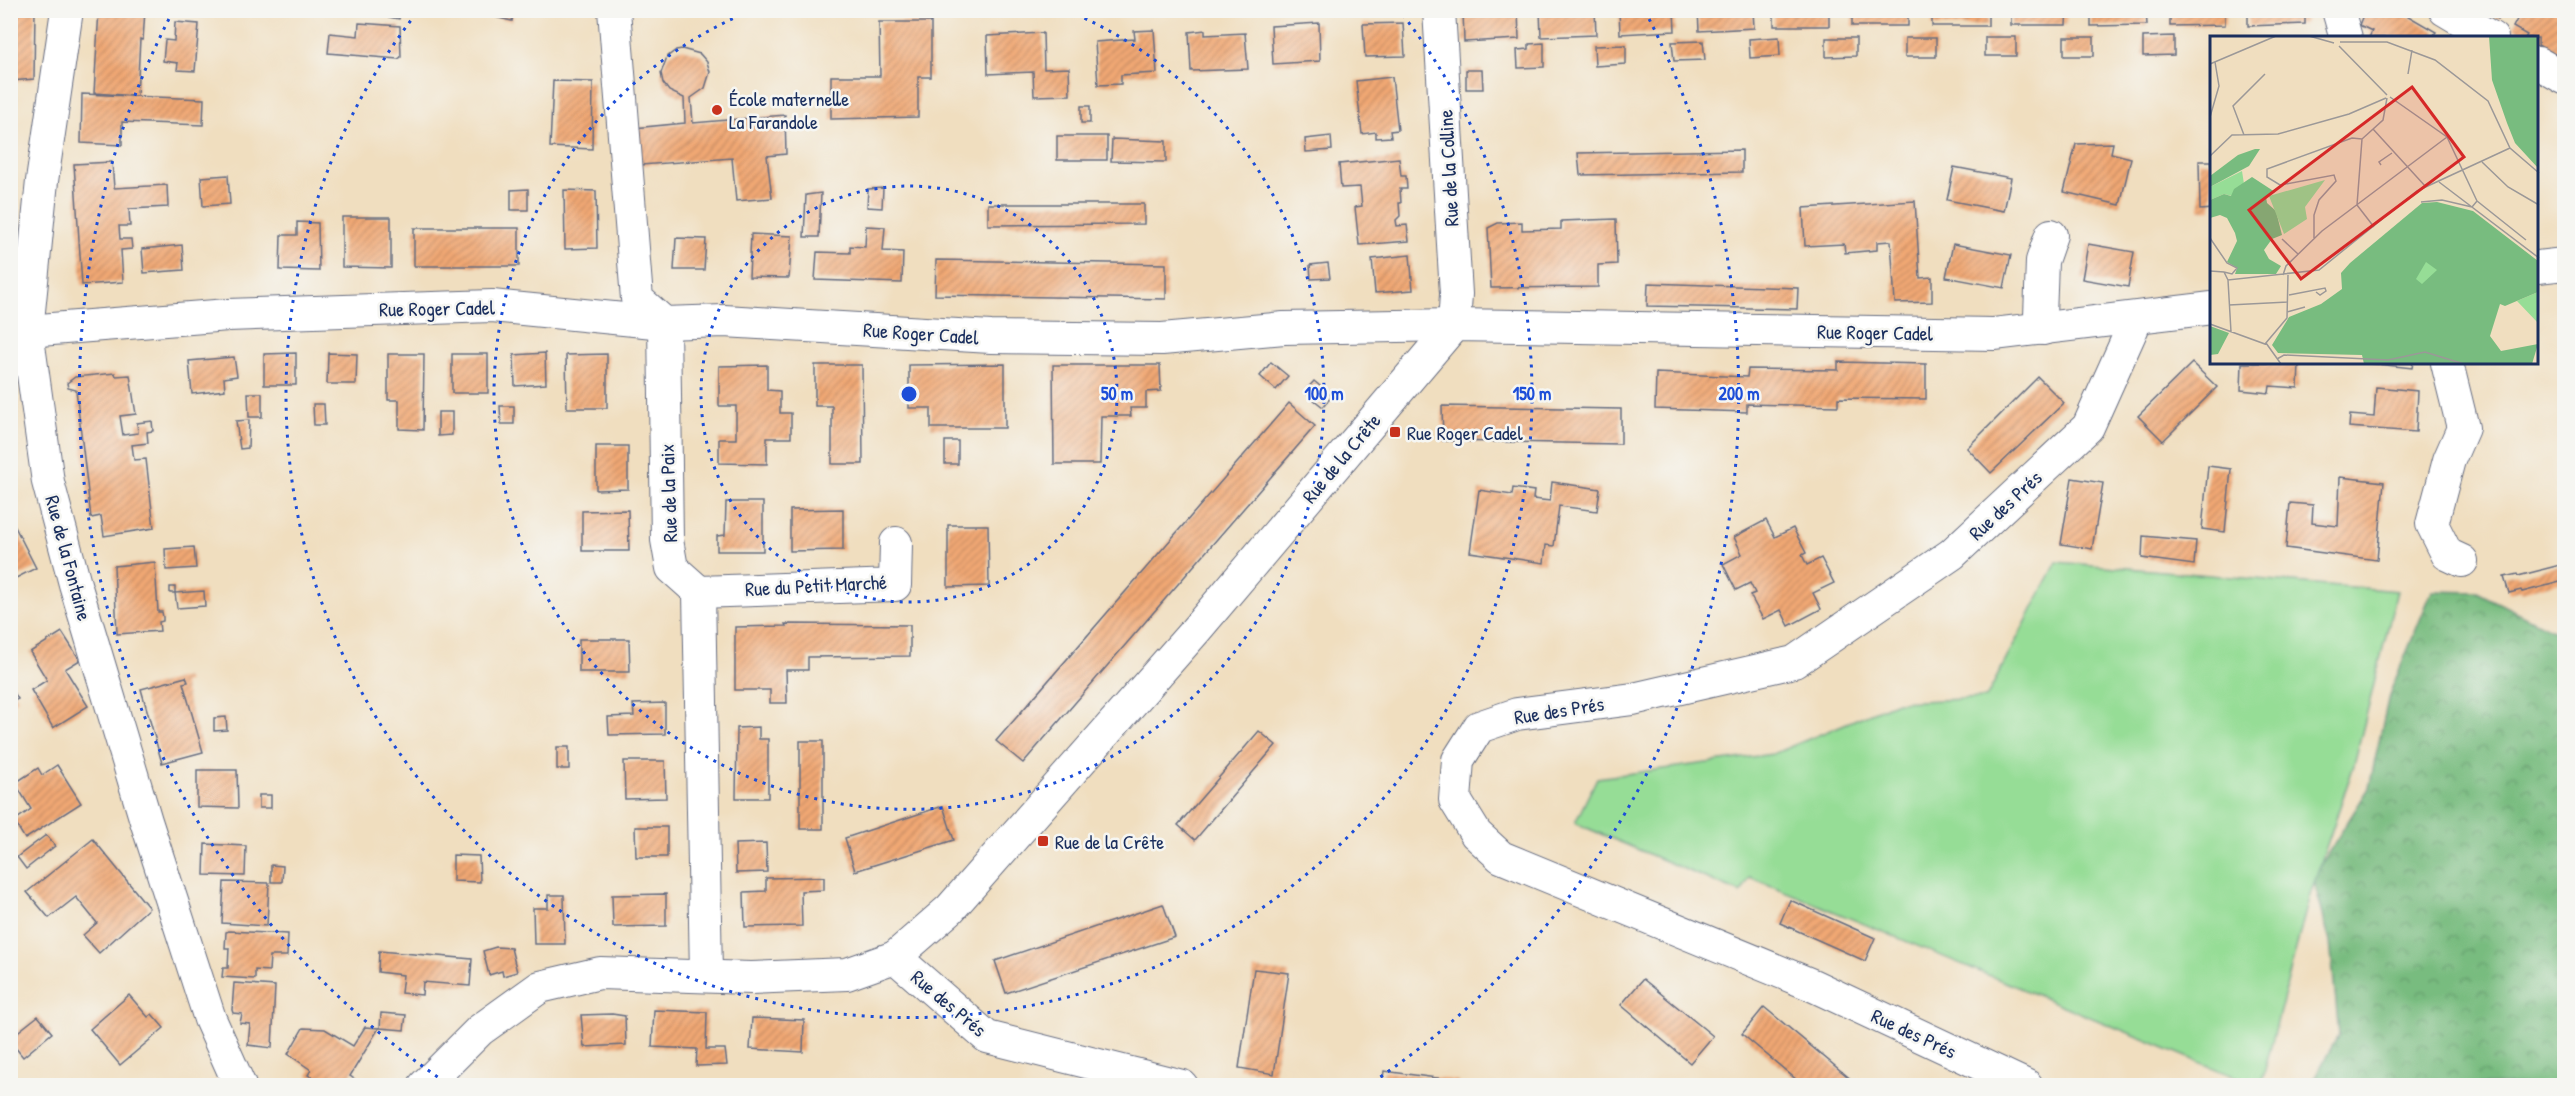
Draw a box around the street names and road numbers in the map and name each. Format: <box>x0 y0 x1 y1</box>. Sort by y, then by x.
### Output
street label: Rue de la Colline <box>1431 109 1465 227</box>
street label: Rue Roger Cadel <box>379 293 496 323</box>
street label: Rue Roger Cadel <box>862 315 980 351</box>
street label: Rue Roger Cadel <box>1817 317 1934 347</box>
street label: Rue de la Crête <box>1296 407 1386 509</box>
street label: Rue de la Paix <box>653 443 683 543</box>
street label: Rue des Prés <box>1963 464 2048 546</box>
street label: Rue de la Fontaine <box>39 492 99 624</box>
street label: Rue du Petit Marché <box>744 568 888 602</box>
street label: Rue des Prés <box>1512 690 1606 730</box>
street label: Rue des Prés <box>906 964 993 1043</box>
street label: Rue des Prés <box>1867 1002 1961 1065</box>

